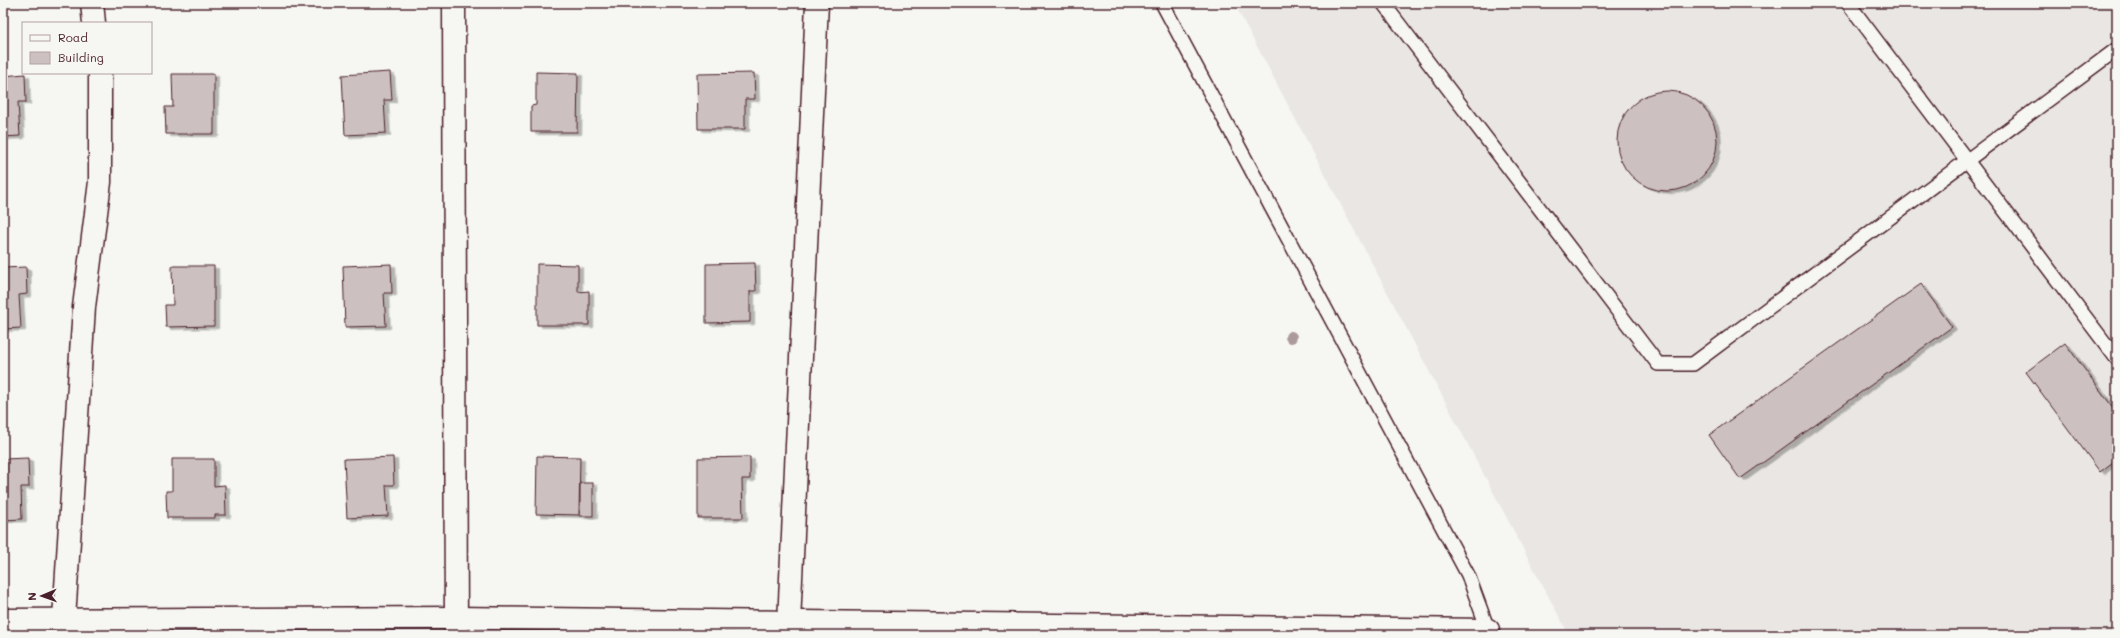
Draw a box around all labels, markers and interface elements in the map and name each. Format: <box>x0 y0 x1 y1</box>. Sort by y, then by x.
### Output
legend <box>22 22 152 74</box>
text: Road <box>58 29 88 45</box>
text: Building <box>58 49 104 65</box>
north arrow <box>22 576 62 616</box>
text: N <box>24 592 39 601</box>

